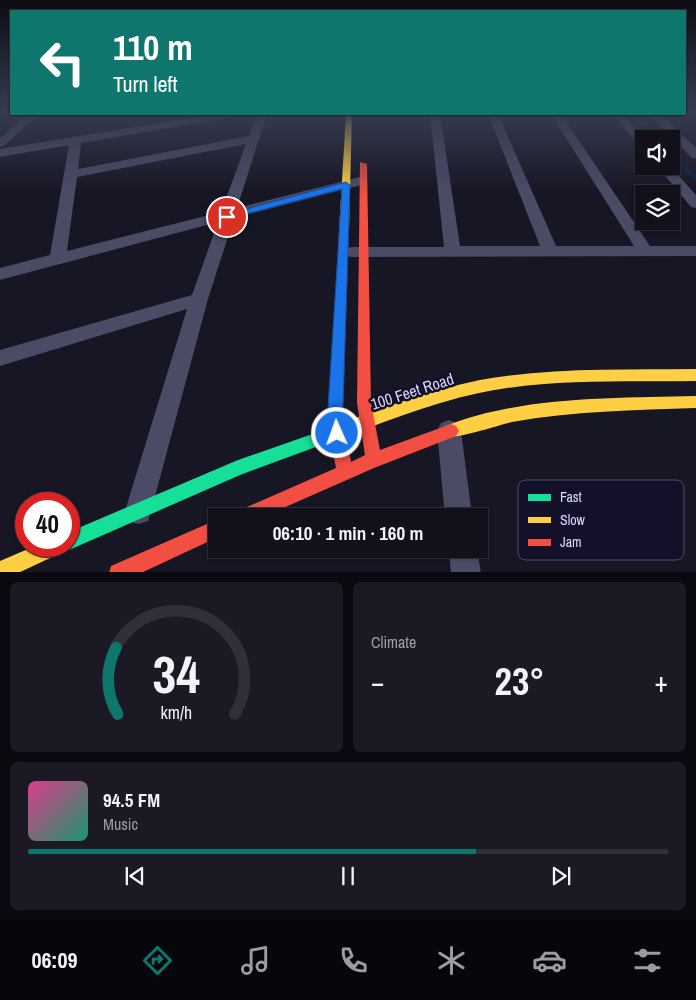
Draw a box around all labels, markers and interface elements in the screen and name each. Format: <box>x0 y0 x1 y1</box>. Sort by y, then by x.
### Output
text: 110 m <box>113 24 193 71</box>
icon: left <box>30 30 95 95</box>
text: Turn left <box>113 69 178 99</box>
map controls <box>635 130 680 230</box>
button: sound <box>635 130 680 175</box>
button: layers <box>635 185 680 230</box>
pin <box>206 196 248 238</box>
icon: arrive <box>213 203 241 231</box>
street label: 100 Feet Road <box>368 367 456 415</box>
position arrow <box>310 406 362 458</box>
legend <box>518 480 684 560</box>
text: Fast <box>560 488 582 506</box>
speed limit sign: 40 <box>15 492 80 557</box>
text: Slow <box>560 511 586 529</box>
text: 06:10 · 1 min · 160 m <box>273 520 423 546</box>
text: Jam <box>560 533 582 551</box>
text: Climate <box>371 631 416 653</box>
text: 34 <box>153 639 200 709</box>
text: 23° <box>495 656 544 707</box>
text: − <box>371 663 384 701</box>
text: + <box>655 663 668 701</box>
text: km/h <box>161 701 192 725</box>
text: 94.5 FM <box>103 787 160 813</box>
text: Music <box>103 813 138 835</box>
icon: previous <box>121 862 149 890</box>
icon: pause <box>334 862 362 890</box>
icon: next <box>547 862 575 890</box>
icon: directions <box>140 943 175 978</box>
icon: music <box>238 943 273 978</box>
icon: phone <box>336 943 371 978</box>
icon: climate <box>434 943 469 978</box>
icon: car <box>532 943 567 978</box>
icon: filters <box>630 943 665 978</box>
text: 06:09 <box>31 945 78 975</box>

